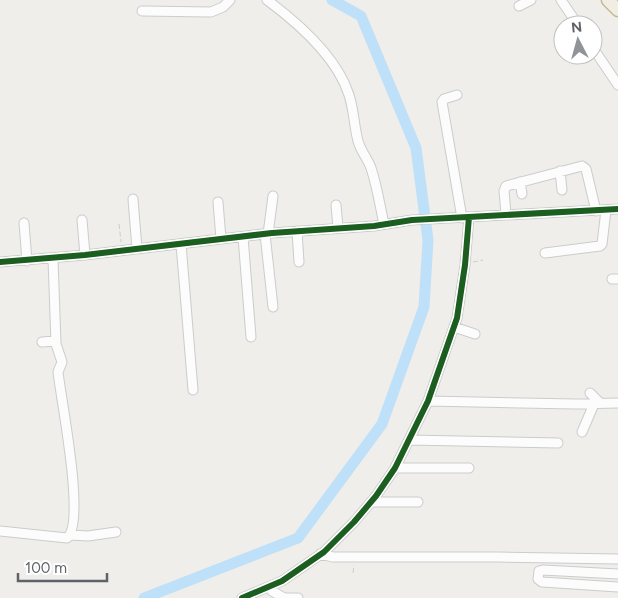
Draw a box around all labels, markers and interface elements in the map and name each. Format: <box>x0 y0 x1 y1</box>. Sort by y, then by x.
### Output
north arrow <box>553 15 603 65</box>
text: N <box>570 19 583 37</box>
scale bar <box>18 550 106 582</box>
text: 100 m <box>25 559 67 577</box>

